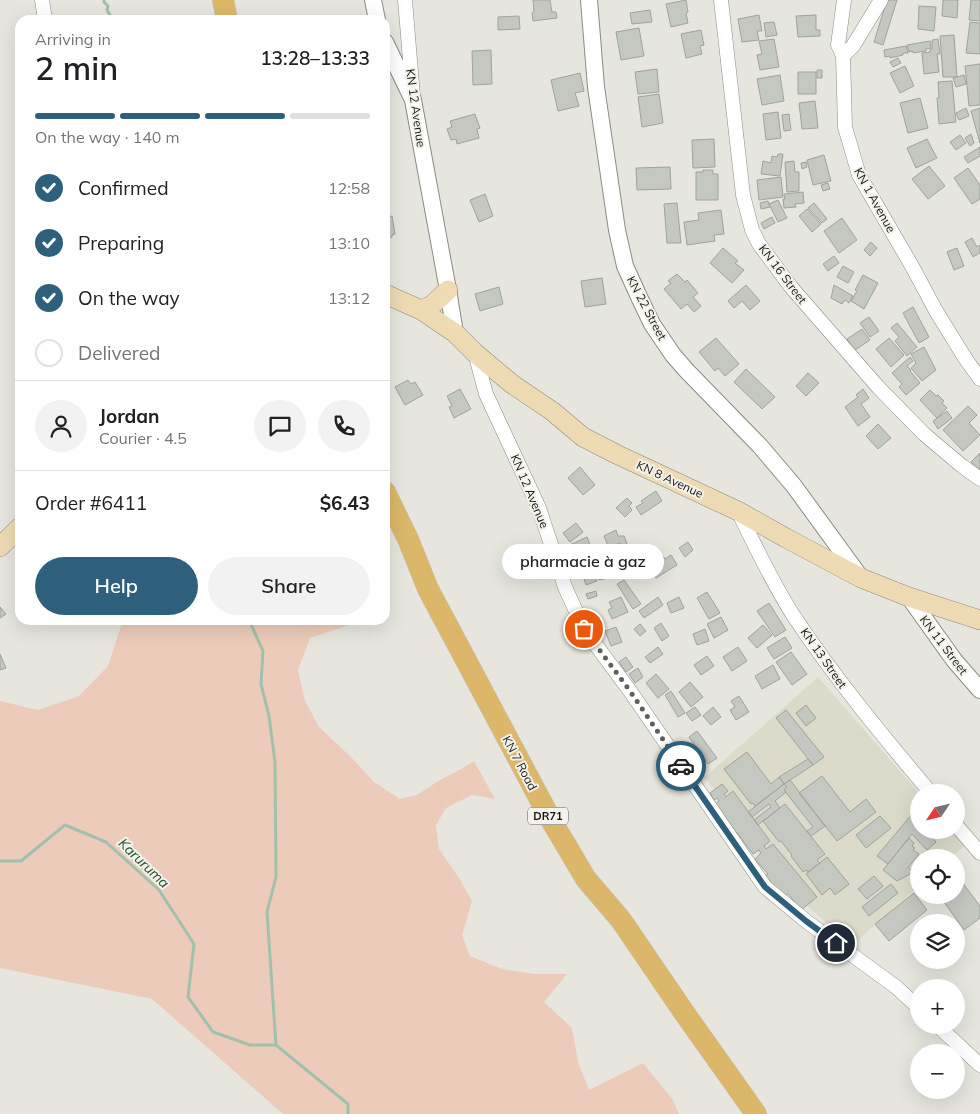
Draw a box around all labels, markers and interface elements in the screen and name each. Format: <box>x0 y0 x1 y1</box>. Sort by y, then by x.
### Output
text: Arriving in <box>35 29 111 49</box>
text: 13:28–13:33 <box>260 46 370 70</box>
text: 2 min <box>35 48 118 88</box>
street label: KN 12 Avenue <box>403 68 429 148</box>
text: On the way · 140 m <box>35 127 180 147</box>
street label: KN 1 Avenue <box>851 165 899 235</box>
icon: check <box>35 174 63 202</box>
text: Confirmed <box>78 176 169 200</box>
text: 12:58 <box>328 178 370 198</box>
icon: check <box>35 229 63 257</box>
text: Preparing <box>78 231 164 255</box>
text: 13:10 <box>328 233 370 253</box>
street label: KN 16 Street <box>756 241 810 307</box>
street label: KN 22 Street <box>624 273 670 343</box>
icon: check <box>35 284 63 312</box>
text: On the way <box>78 286 180 310</box>
text: 13:12 <box>328 288 370 308</box>
text: Delivered <box>78 341 160 365</box>
button: person <box>35 400 87 452</box>
button: chat <box>254 400 306 452</box>
button: phone <box>318 400 370 452</box>
text: Jordan <box>99 404 159 428</box>
text: Courier · 4.5 <box>99 428 187 448</box>
street label: KN 12 Avenue <box>508 452 552 530</box>
street label: KN 8 Avenue <box>634 457 706 501</box>
text: Order #6411 <box>35 491 147 515</box>
text: $6.43 <box>320 491 370 515</box>
callout: pharmacie à gaz <box>503 544 665 579</box>
text: pharmacie à gaz <box>520 551 646 571</box>
button: Help <box>35 557 198 615</box>
button: Share <box>208 557 370 615</box>
pin <box>563 608 605 650</box>
street label: KN 11 Street <box>917 612 971 678</box>
icon: bag <box>570 615 598 643</box>
street label: KN 13 Street <box>798 625 850 691</box>
street label: KN 7 Road <box>499 733 541 793</box>
courier <box>656 741 706 791</box>
icon: car <box>667 752 695 780</box>
north arrow <box>910 784 965 839</box>
map controls <box>910 784 965 1099</box>
road number: DR71 <box>528 808 568 824</box>
water label: Karuruma <box>115 834 173 892</box>
button: locate <box>910 849 965 904</box>
button: layers <box>910 914 965 969</box>
pin <box>815 922 857 964</box>
icon: home <box>822 929 850 957</box>
button: + <box>910 979 965 1034</box>
button: − <box>910 1044 965 1099</box>

